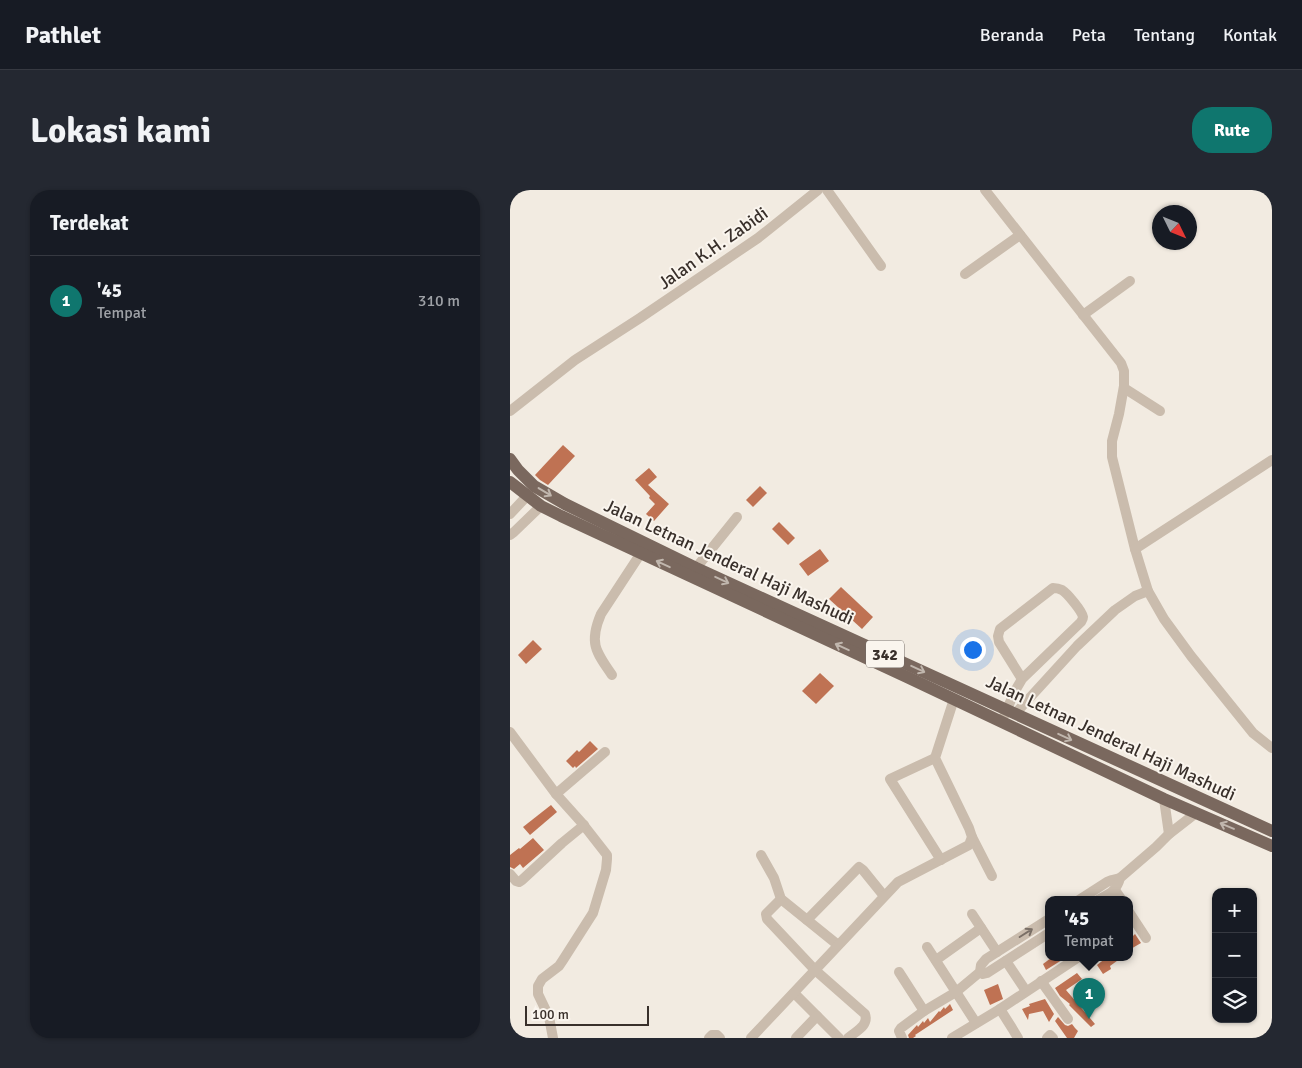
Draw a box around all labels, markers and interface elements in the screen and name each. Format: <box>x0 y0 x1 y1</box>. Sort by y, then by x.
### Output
text: Pathlet <box>25 20 101 50</box>
text: Beranda <box>980 24 1044 46</box>
text: Peta <box>1072 24 1106 46</box>
text: Tentang <box>1134 24 1195 46</box>
text: Kontak <box>1223 24 1277 46</box>
button: Rute <box>1192 107 1272 153</box>
text: Lokasi kami <box>30 109 211 152</box>
street label: Jalan K.H. Zabidi <box>654 202 772 294</box>
north arrow <box>1152 205 1197 250</box>
text: Terdekat <box>50 210 129 236</box>
text: '45 <box>97 279 122 303</box>
text: 1 <box>62 291 70 311</box>
text: 310 m <box>418 291 460 311</box>
text: Tempat <box>97 303 146 323</box>
one-way arrow <box>537 488 551 498</box>
street label: Jalan Letnan Jenderal Haji Mashudi <box>601 494 857 630</box>
one-way arrow <box>656 558 671 568</box>
one-way arrow <box>714 575 729 585</box>
your location <box>960 637 986 663</box>
road number: 342 <box>866 640 904 668</box>
one-way arrow <box>835 641 850 651</box>
one-way arrow <box>910 665 925 674</box>
street label: Jalan Letnan Jenderal Haji Mashudi <box>983 670 1239 806</box>
one-way arrow <box>1057 732 1072 742</box>
one-way arrow <box>1220 821 1235 831</box>
map controls <box>1212 888 1257 1023</box>
button: + <box>1212 888 1257 933</box>
popup <box>1045 896 1133 961</box>
text: '45 <box>1064 907 1089 931</box>
one-way arrow <box>1019 928 1033 939</box>
text: Tempat <box>1064 931 1114 951</box>
button: − <box>1212 933 1257 978</box>
pin: 1 <box>1073 978 1105 1019</box>
button: layers <box>1212 978 1257 1023</box>
scale bar <box>525 1003 649 1026</box>
text: 100 m <box>532 1006 569 1023</box>

